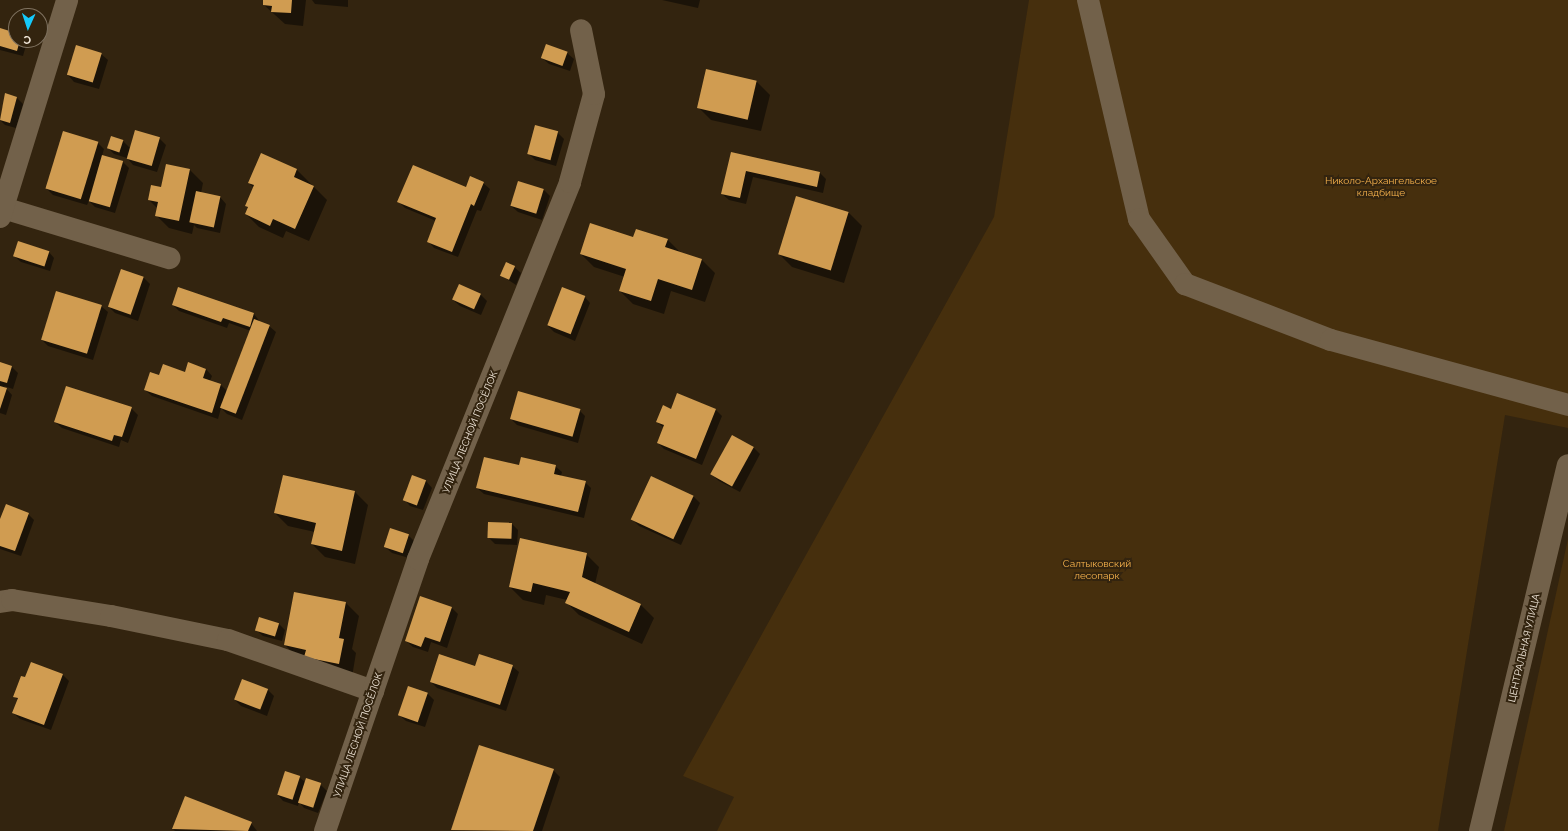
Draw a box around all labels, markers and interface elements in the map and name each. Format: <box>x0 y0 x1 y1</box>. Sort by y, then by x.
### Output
north arrow <box>8 8 48 48</box>
text: С <box>23 33 32 46</box>
park label: Николо-Архангельское кладбище <box>1325 174 1437 198</box>
street label: УЛИЦА ЛЕСНОЙ ПОСЁЛОК <box>440 369 500 495</box>
park label: Салтыковский лесопарк <box>1063 557 1131 580</box>
street label: ЦЕНТРАЛЬНАЯ УЛИЦА <box>1506 593 1542 703</box>
street label: УЛИЦА ЛЕСНОЙ ПОСЁЛОК <box>331 671 385 799</box>

